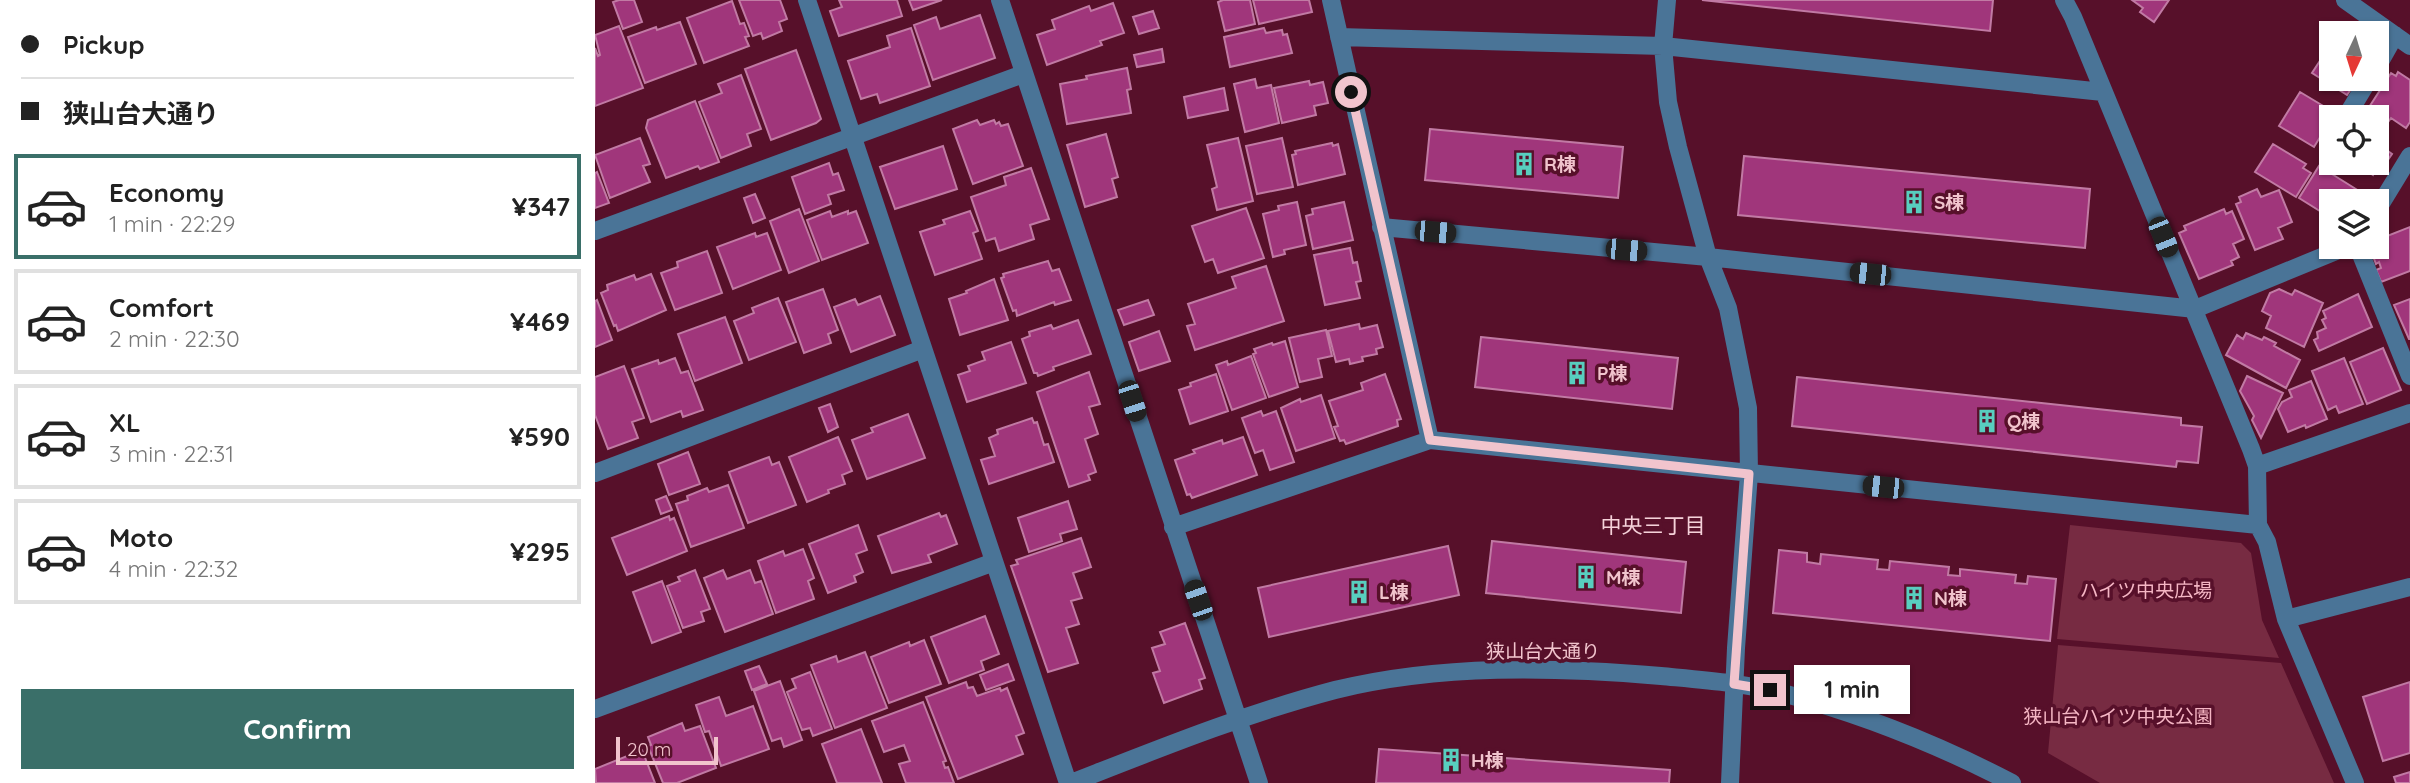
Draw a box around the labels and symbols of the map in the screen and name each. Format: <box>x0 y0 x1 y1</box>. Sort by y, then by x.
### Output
north arrow <box>2319 21 2389 91</box>
route start <box>1335 76 1367 108</box>
building icon: R棟 <box>1510 150 1538 178</box>
place label: R棟 <box>1544 152 1576 176</box>
building icon: S棟 <box>1900 188 1928 216</box>
place label: S棟 <box>1934 190 1964 214</box>
car <box>2146 214 2181 260</box>
car <box>1414 220 1457 244</box>
car <box>1605 238 1648 262</box>
car <box>1849 261 1892 287</box>
building icon: P棟 <box>1563 359 1591 387</box>
place label: P棟 <box>1597 361 1627 385</box>
car <box>1116 378 1149 424</box>
building icon: Q棟 <box>1973 407 2001 435</box>
place label: Q棟 <box>2007 409 2040 433</box>
car <box>1862 474 1905 500</box>
district label: 中央三丁目 <box>1601 512 1706 538</box>
building icon: M棟 <box>1572 563 1600 591</box>
place label: M棟 <box>1606 565 1641 589</box>
car <box>1182 577 1215 623</box>
building icon: L棟 <box>1345 578 1373 606</box>
park label: ハイツ中央広場 <box>2080 578 2212 602</box>
place label: L棟 <box>1379 580 1409 604</box>
building icon: N棟 <box>1900 584 1928 612</box>
place label: N棟 <box>1934 586 1967 610</box>
street label: 狭山台大通り <box>1486 639 1600 663</box>
callout: 1 min <box>1795 666 1910 714</box>
route end <box>1754 674 1786 706</box>
park label: 狭山台ハイツ中央公園 <box>2023 704 2213 728</box>
scale bar <box>616 734 717 766</box>
building icon: H棟 <box>1437 746 1465 774</box>
place label: H棟 <box>1471 748 1504 772</box>

